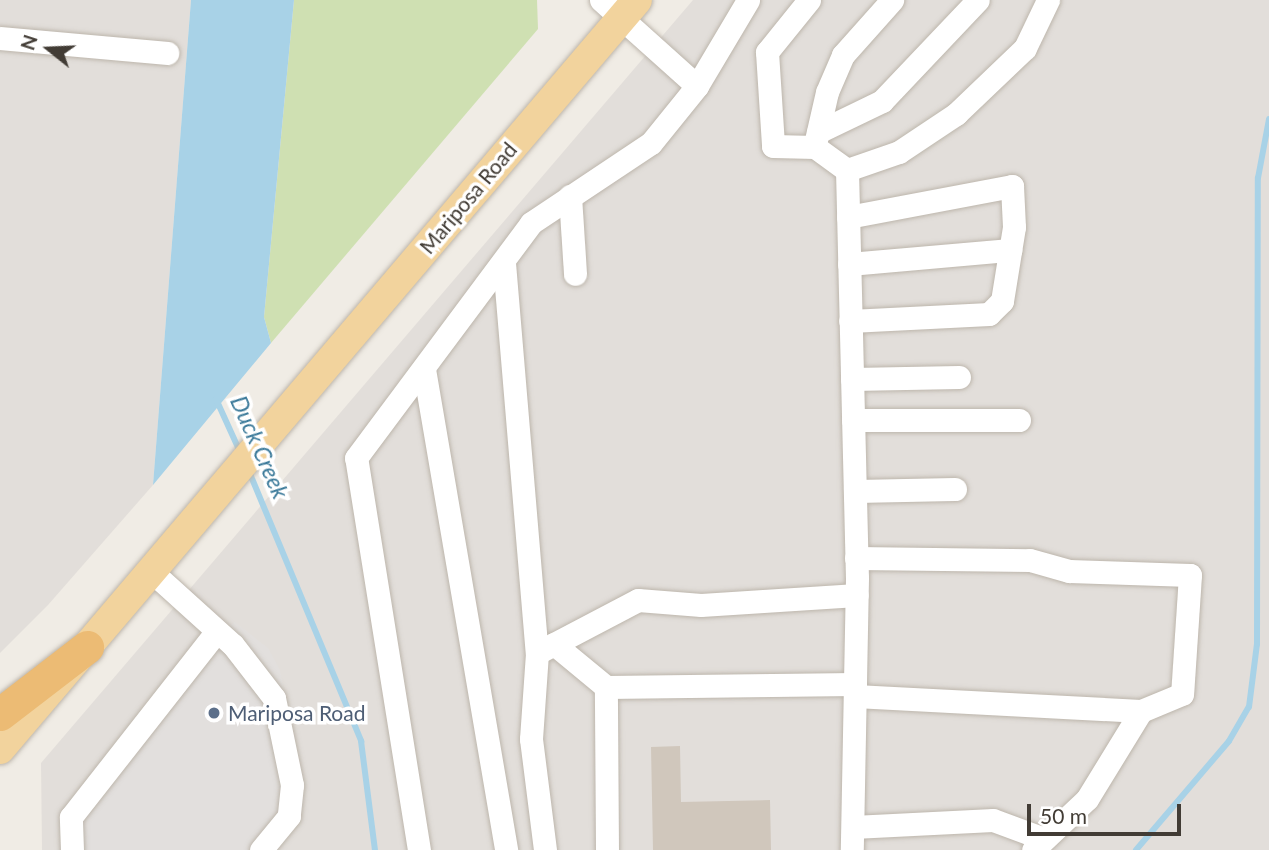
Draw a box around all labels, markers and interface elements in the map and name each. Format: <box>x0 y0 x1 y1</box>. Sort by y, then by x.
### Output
north arrow <box>14 14 84 84</box>
text: N <box>15 32 42 53</box>
street label: Mariposa Road <box>414 137 522 259</box>
water label: Duck Creek <box>225 391 295 503</box>
place label: Mariposa Road <box>228 700 365 726</box>
marker: Mariposa Road <box>206 705 222 721</box>
scale bar <box>1031 790 1185 834</box>
text: 50 m <box>1040 803 1087 828</box>

